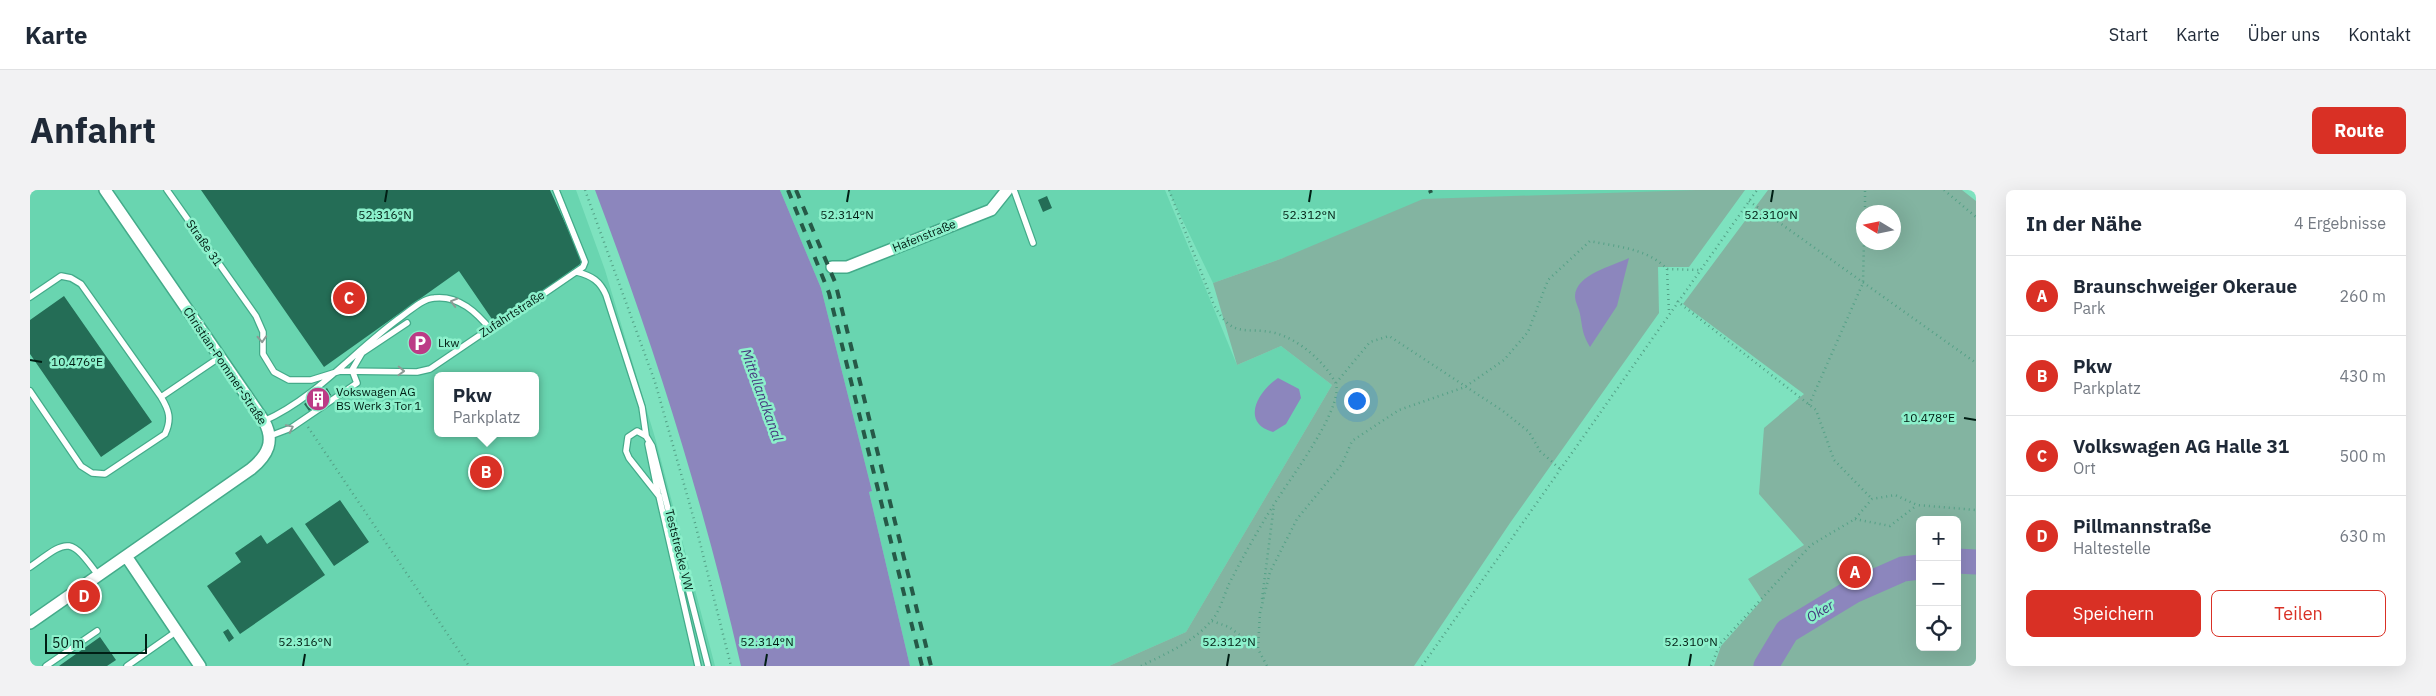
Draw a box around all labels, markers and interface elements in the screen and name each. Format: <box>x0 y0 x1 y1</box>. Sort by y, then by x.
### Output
text: Karte <box>25 19 88 51</box>
text: Start <box>2109 23 2148 46</box>
text: Karte <box>2176 23 2220 46</box>
text: Über uns <box>2248 23 2320 46</box>
text: Kontakt <box>2348 23 2411 46</box>
text: Anfahrt <box>30 107 156 153</box>
button: Route <box>2312 107 2406 154</box>
north arrow <box>1856 205 1901 250</box>
text: 52.316°N <box>358 207 412 222</box>
text: 52.314°N <box>820 207 874 222</box>
text: 52.312°N <box>1282 207 1336 222</box>
text: 52.310°N <box>1744 207 1798 222</box>
text: In der Nähe <box>2026 209 2142 237</box>
text: 4 Ergebnisse <box>2294 213 2386 233</box>
street label: Hafenstraße <box>890 216 958 255</box>
street label: Straße 31 <box>183 217 226 269</box>
text: Braunschweiger Okeraue <box>2073 274 2297 298</box>
pin: C <box>333 279 365 317</box>
text: A <box>2037 286 2047 306</box>
text: 260 m <box>2339 286 2386 306</box>
street label: Zufahrtstraße <box>476 287 547 340</box>
one-way arrow <box>450 297 458 307</box>
text: Park <box>2073 298 2105 318</box>
street label: Christian-Pommer-Straße <box>180 304 271 428</box>
parking icon: Lkw <box>407 330 433 356</box>
place label: Lkw <box>438 335 460 350</box>
one-way arrow <box>257 336 268 344</box>
water label: Mittellandkanal <box>737 346 787 444</box>
text: 10.476°E <box>51 354 103 369</box>
text: Pkw <box>2073 354 2112 378</box>
one-way arrow <box>397 366 405 377</box>
text: B <box>2037 366 2047 386</box>
text: 430 m <box>2339 366 2386 386</box>
popup <box>434 372 539 437</box>
text: Parkplatz <box>2073 378 2141 398</box>
text: Pkw <box>453 383 492 407</box>
place label: Vokswagen AG BS Werk 3 Tor 1 <box>336 384 422 413</box>
building icon: Vokswagen AG BS Werk 3 Tor 1 <box>305 386 331 412</box>
your location <box>1344 388 1370 414</box>
text: Parkplatz <box>453 407 520 427</box>
text: 10.478°E <box>1903 410 1955 425</box>
one-way arrow <box>284 424 293 434</box>
text: Volkswagen AG Halle 31 <box>2073 434 2289 458</box>
text: C <box>2037 446 2047 466</box>
text: 500 m <box>2339 446 2386 466</box>
pin: B <box>470 453 502 491</box>
text: Ort <box>2073 458 2096 478</box>
street label: Teststrecke VW <box>662 508 697 592</box>
text: Pillmannstraße <box>2073 514 2212 538</box>
map controls <box>1916 516 1961 651</box>
button: + <box>1916 516 1961 561</box>
text: D <box>2036 526 2048 546</box>
text: 630 m <box>2339 526 2386 546</box>
text: Haltestelle <box>2073 538 2151 558</box>
pin: A <box>1839 553 1871 591</box>
button: − <box>1916 561 1961 606</box>
pin: D <box>68 577 100 615</box>
button: Speichern <box>2026 590 2201 637</box>
button: Teilen <box>2211 590 2386 637</box>
water label: Oker <box>1803 595 1838 626</box>
button: locate <box>1916 606 1961 651</box>
scale bar <box>45 631 148 654</box>
text: 50 m <box>52 634 84 652</box>
text: 52.316°N <box>278 634 332 649</box>
text: 52.314°N <box>740 634 794 649</box>
text: 52.312°N <box>1202 634 1256 649</box>
text: 52.310°N <box>1664 634 1718 649</box>

